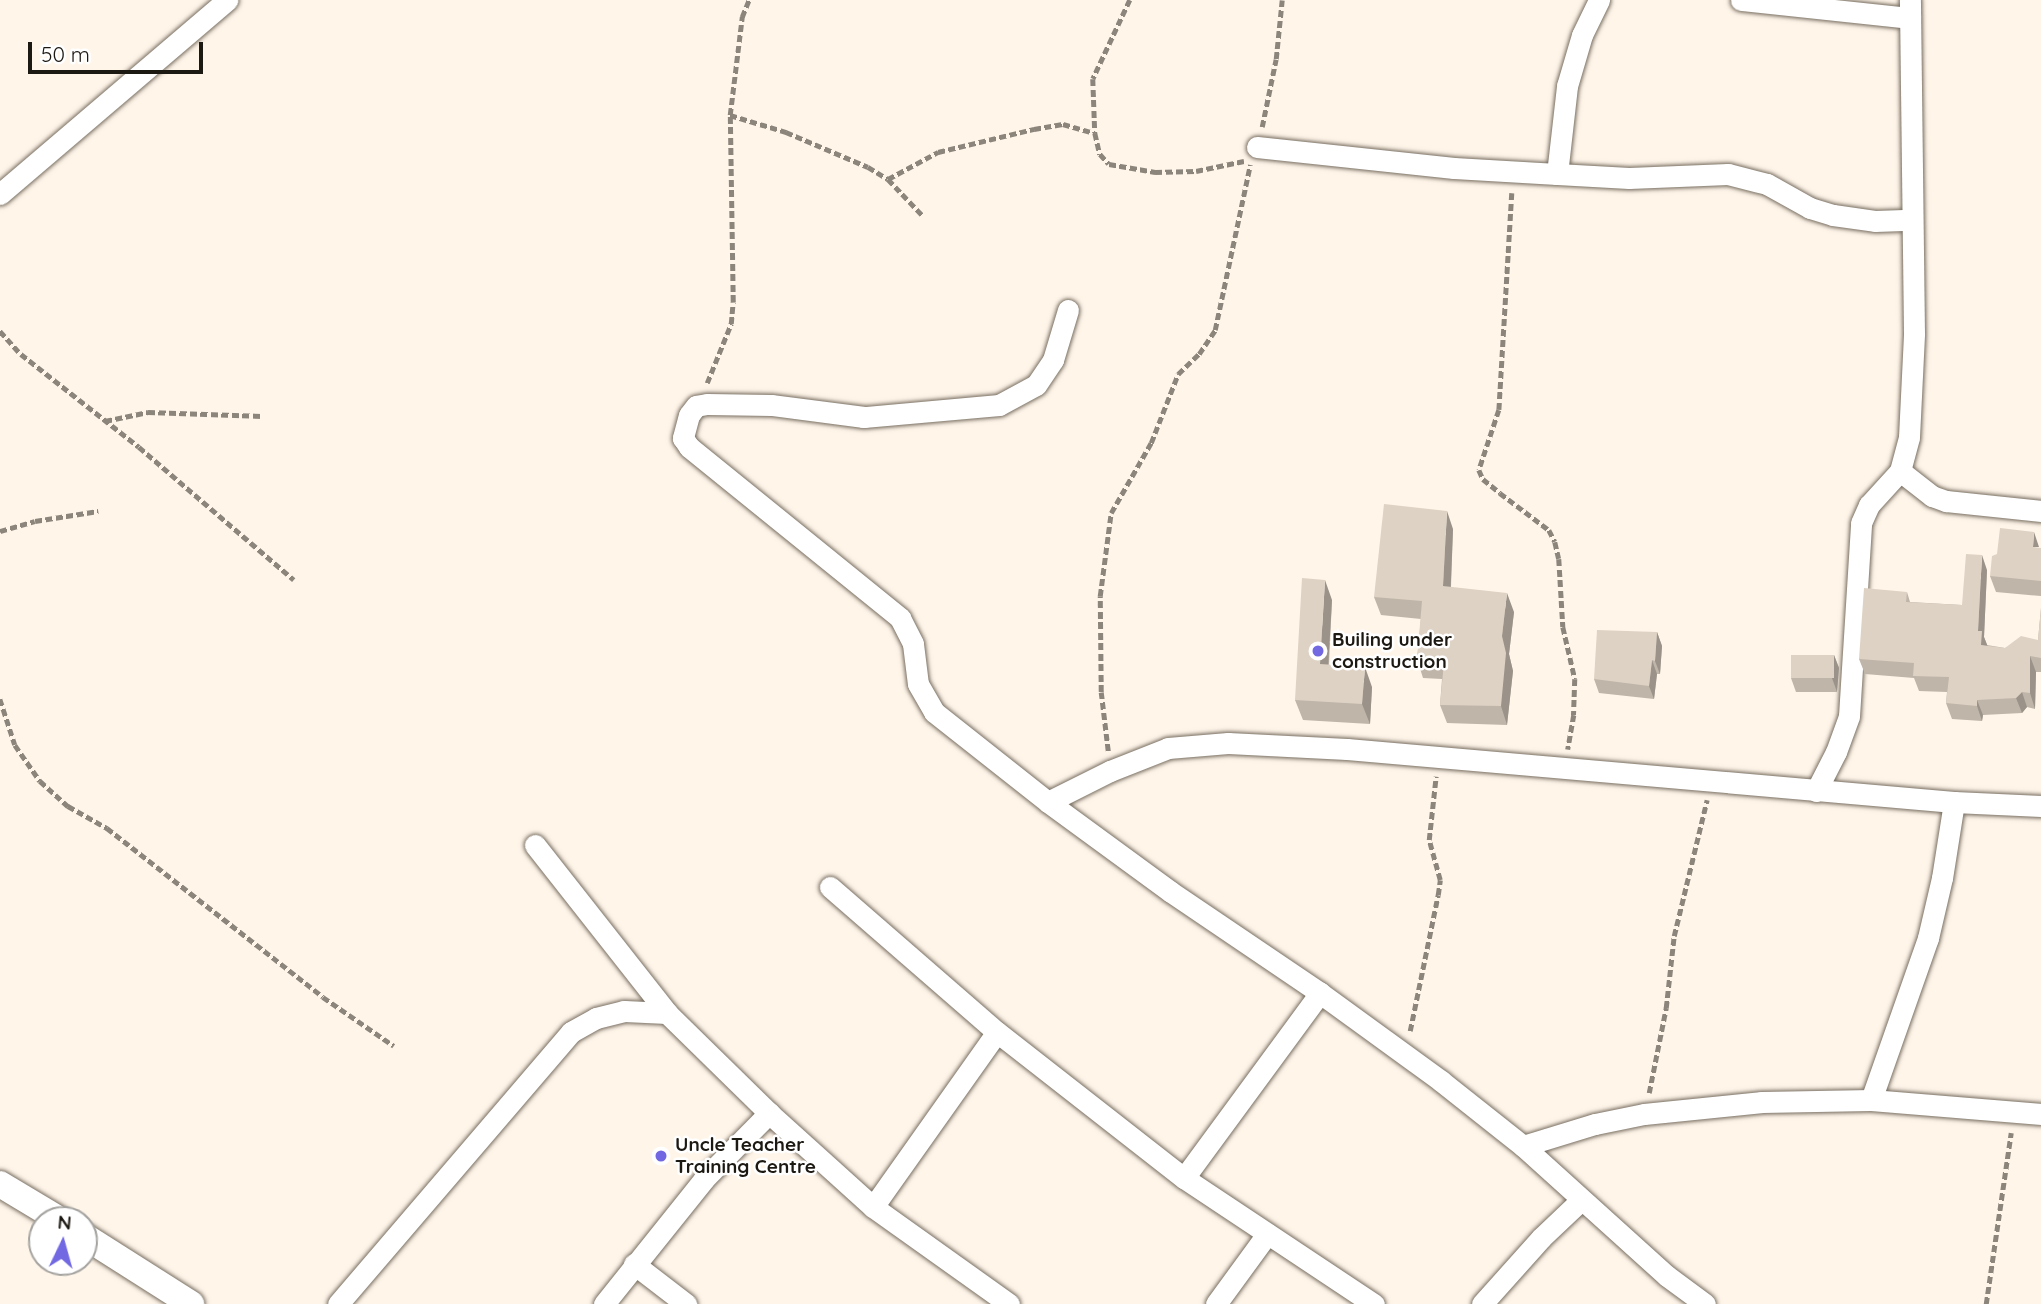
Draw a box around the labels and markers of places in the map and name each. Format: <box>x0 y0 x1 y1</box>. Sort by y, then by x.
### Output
place label: Builing under construction <box>1332 629 1452 673</box>
marker: Builing under construction <box>1310 643 1326 659</box>
place label: Uncle Teacher Training Centre <box>675 1134 816 1178</box>
marker: Uncle Teacher Training Centre <box>653 1148 669 1164</box>

